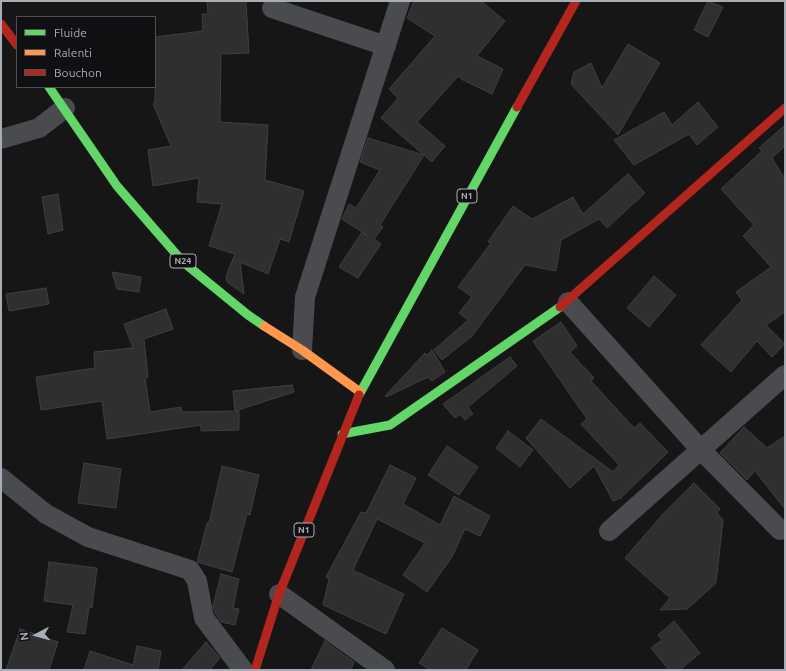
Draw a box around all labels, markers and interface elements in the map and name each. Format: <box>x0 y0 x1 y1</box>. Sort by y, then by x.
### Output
legend <box>16 16 156 88</box>
text: Fluide <box>54 26 87 39</box>
text: Ralenti <box>54 46 92 59</box>
text: Bouchon <box>54 66 102 79</box>
road number: N1 <box>457 189 477 203</box>
road number: N24 <box>170 254 196 268</box>
road number: N1 <box>294 523 314 537</box>
north arrow <box>16 615 56 655</box>
text: N <box>18 632 30 641</box>

